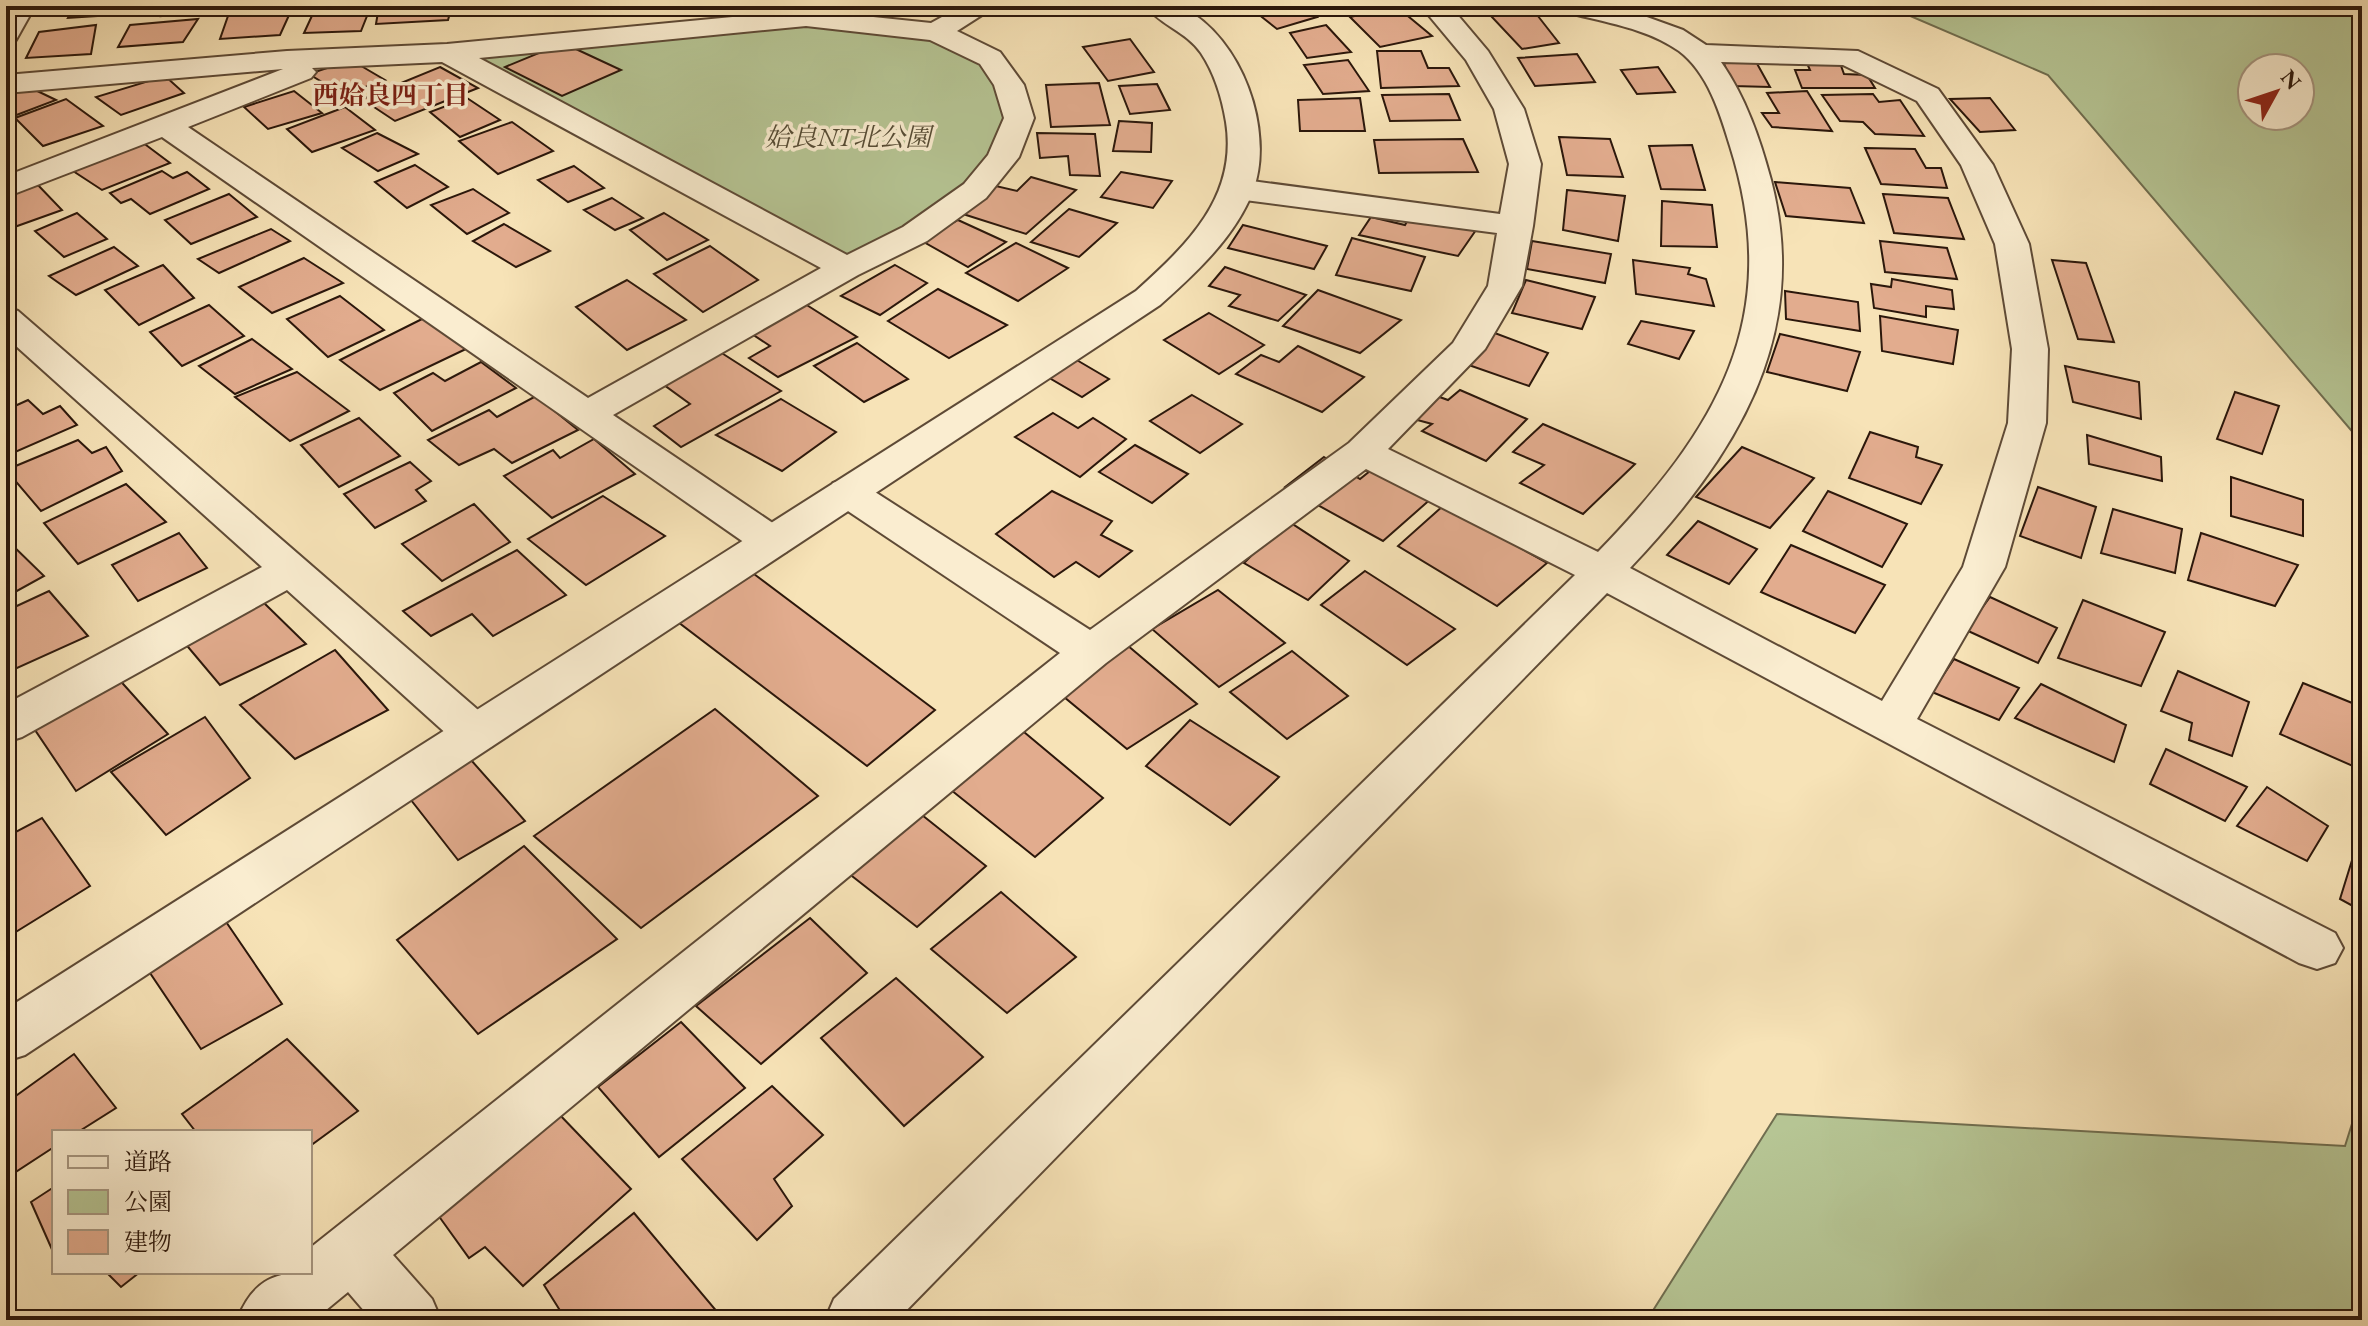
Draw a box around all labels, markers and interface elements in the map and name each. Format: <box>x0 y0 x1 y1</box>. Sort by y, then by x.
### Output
north arrow <box>2236 52 2316 132</box>
text: N <box>2274 63 2308 96</box>
district label: 西姶良四丁目 <box>313 78 469 112</box>
park label: 姶良NT北公園 <box>765 120 935 154</box>
legend <box>52 1130 312 1274</box>
text: 道路 <box>124 1146 172 1177</box>
text: 公園 <box>124 1186 172 1217</box>
text: 建物 <box>124 1226 172 1257</box>

